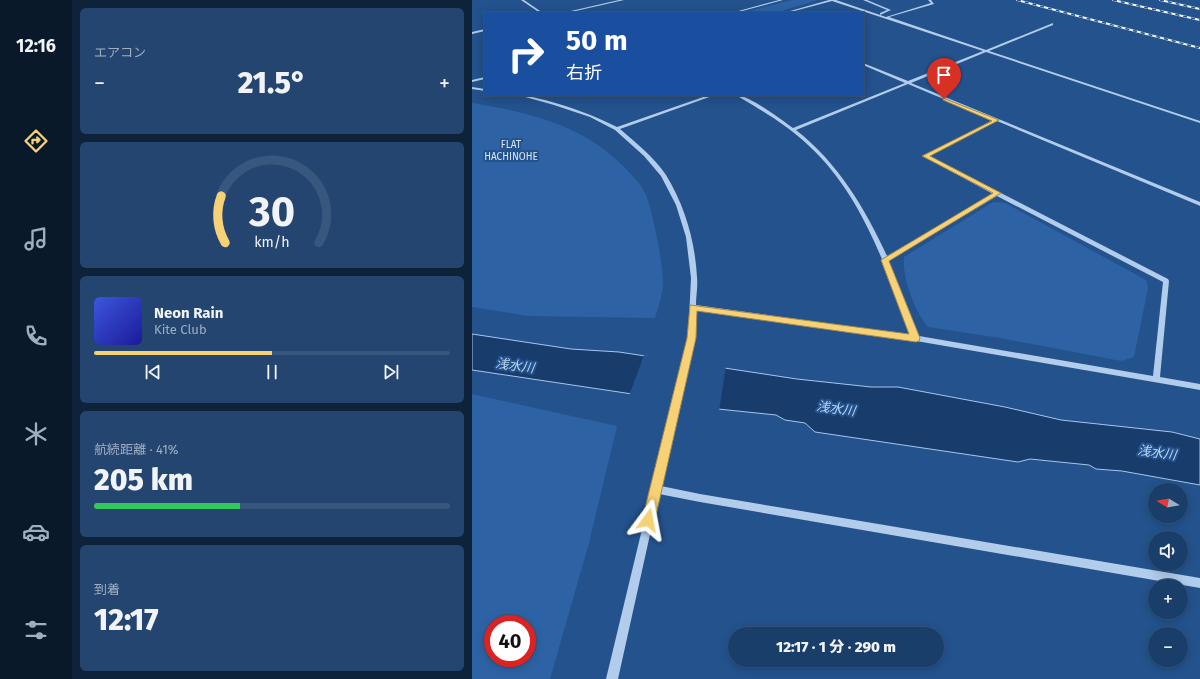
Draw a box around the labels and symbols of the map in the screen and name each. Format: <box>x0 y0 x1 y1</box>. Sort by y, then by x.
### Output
pin <box>927 58 961 99</box>
park label: FLAT HACHINOHE <box>484 139 538 163</box>
water label: 浅水川 <box>495 355 537 376</box>
water label: 浅水川 <box>816 398 858 419</box>
water label: 浅水川 <box>1137 442 1179 463</box>
north arrow <box>1148 483 1188 523</box>
position arrow <box>627 499 669 541</box>
speed limit sign: 40 <box>484 615 536 667</box>

